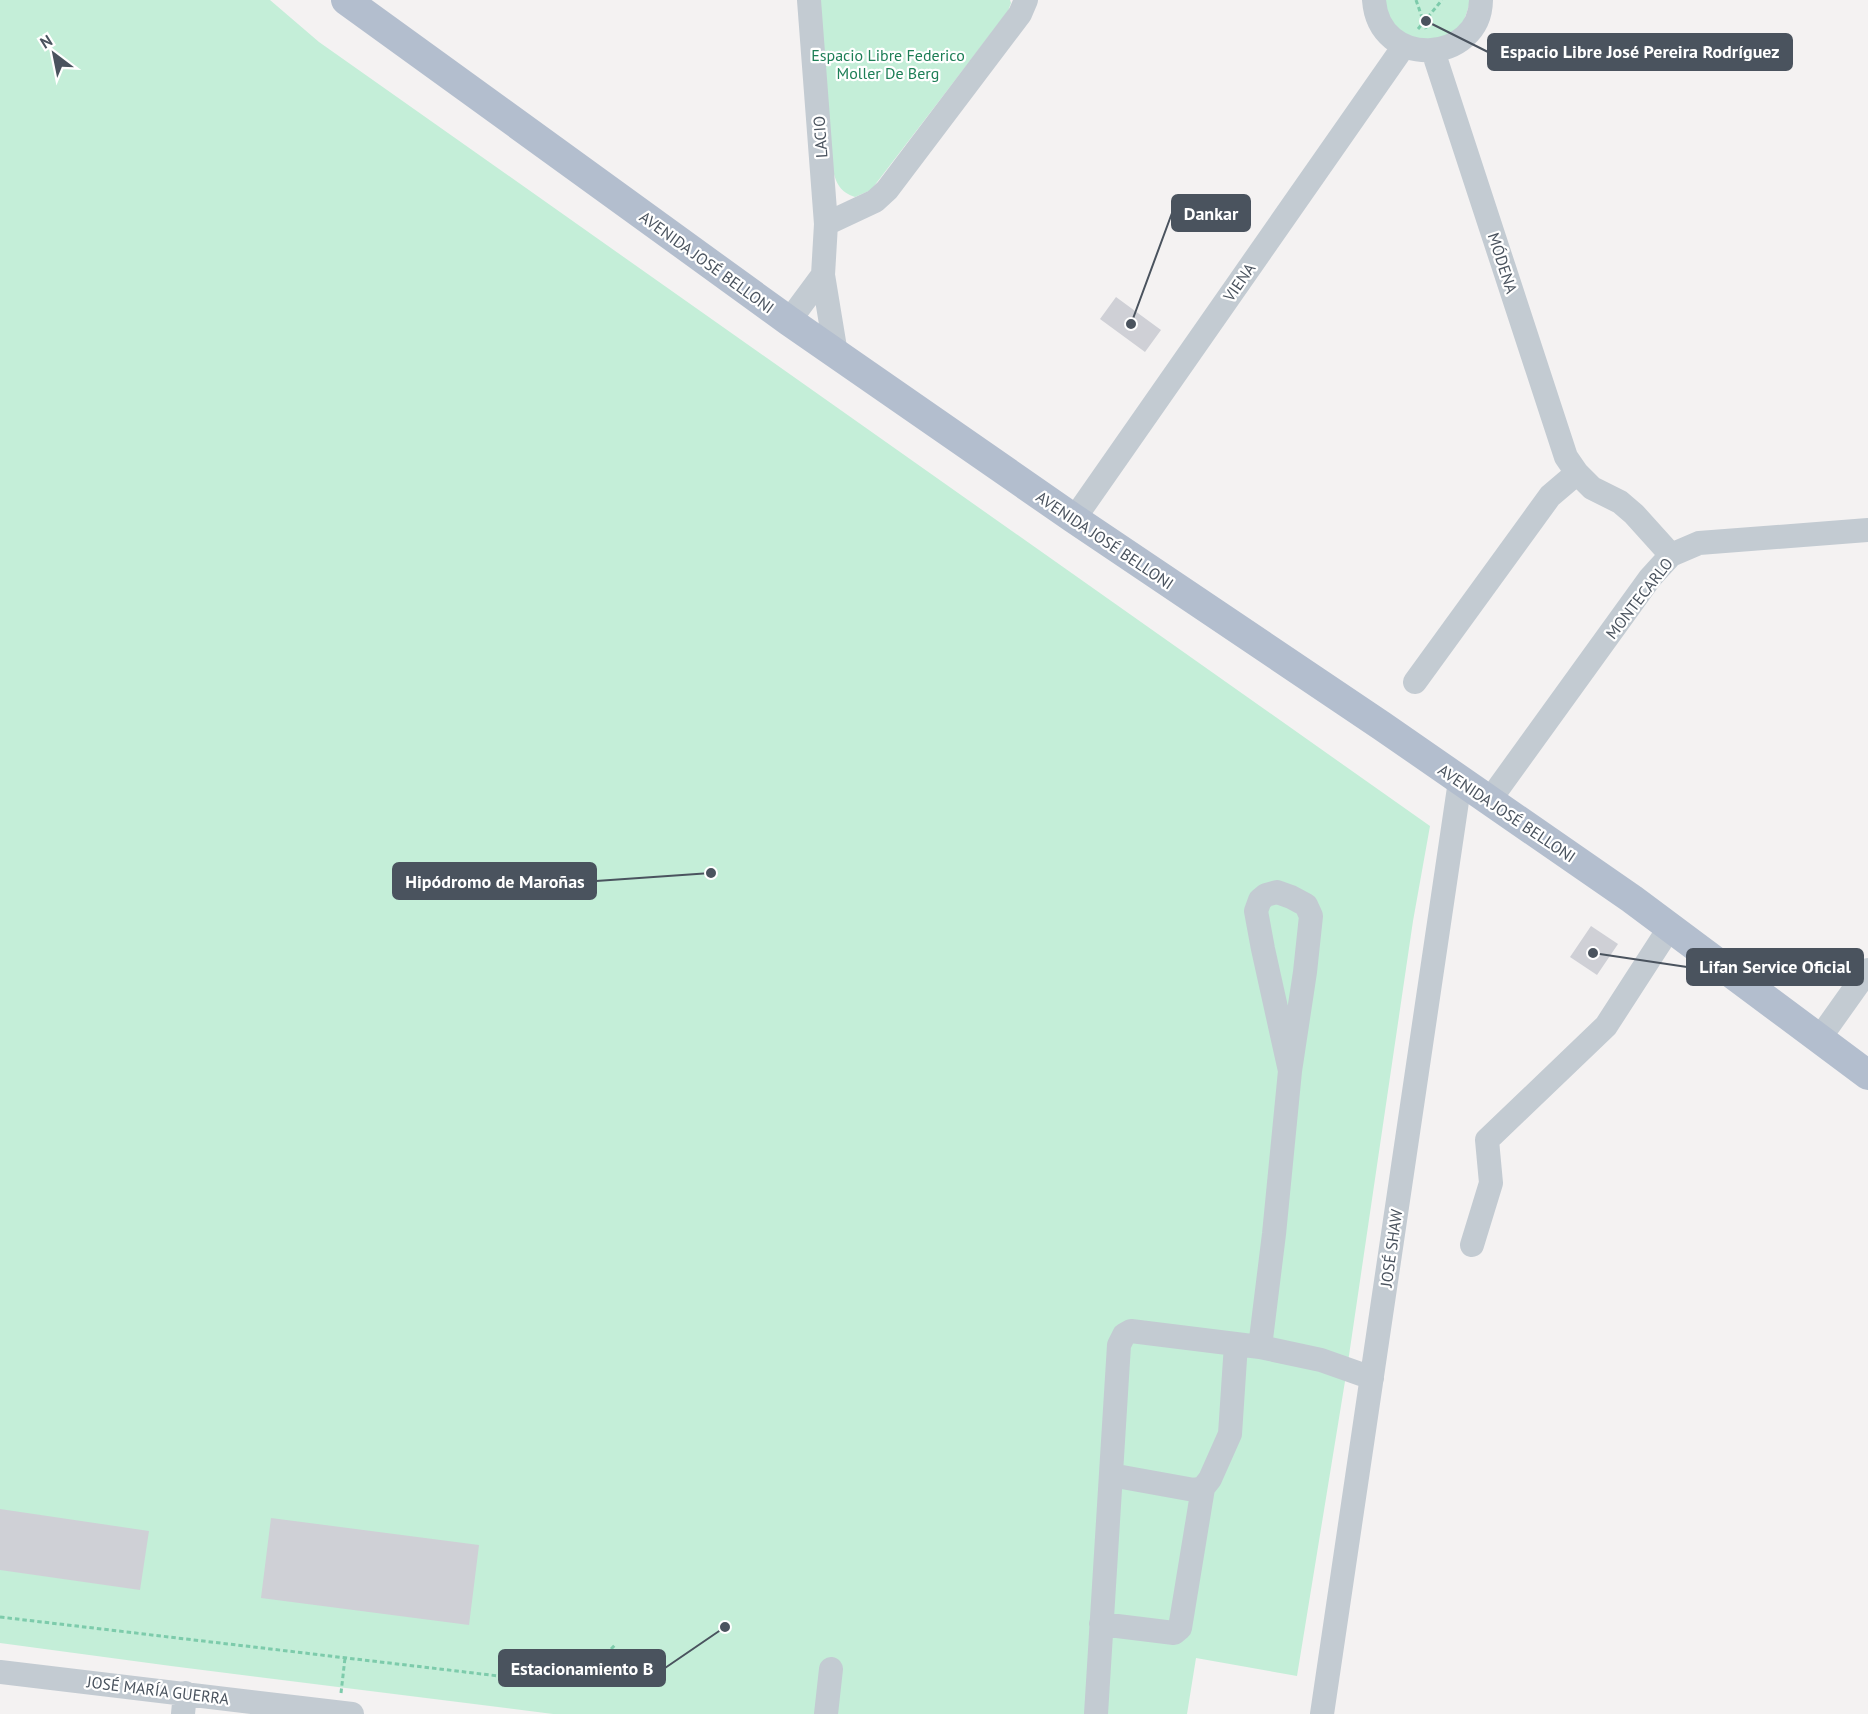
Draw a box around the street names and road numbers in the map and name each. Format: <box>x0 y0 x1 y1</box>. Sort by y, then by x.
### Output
street label: LACIO <box>809 115 831 159</box>
street label: AVENIDA JOSÉ BELLONI <box>636 206 778 318</box>
street label: MÓDENA <box>1484 230 1522 297</box>
street label: VIENA <box>1218 258 1260 306</box>
street label: AVENIDA JOSÉ BELLONI <box>1032 487 1178 593</box>
street label: MONTECARLO <box>1601 553 1677 643</box>
street label: AVENIDA JOSÉ BELLONI <box>1434 760 1580 866</box>
street label: JOSÉ SHAW <box>1376 1207 1406 1289</box>
street label: JOSÉ MARÍA GUERRA <box>85 1671 231 1709</box>

